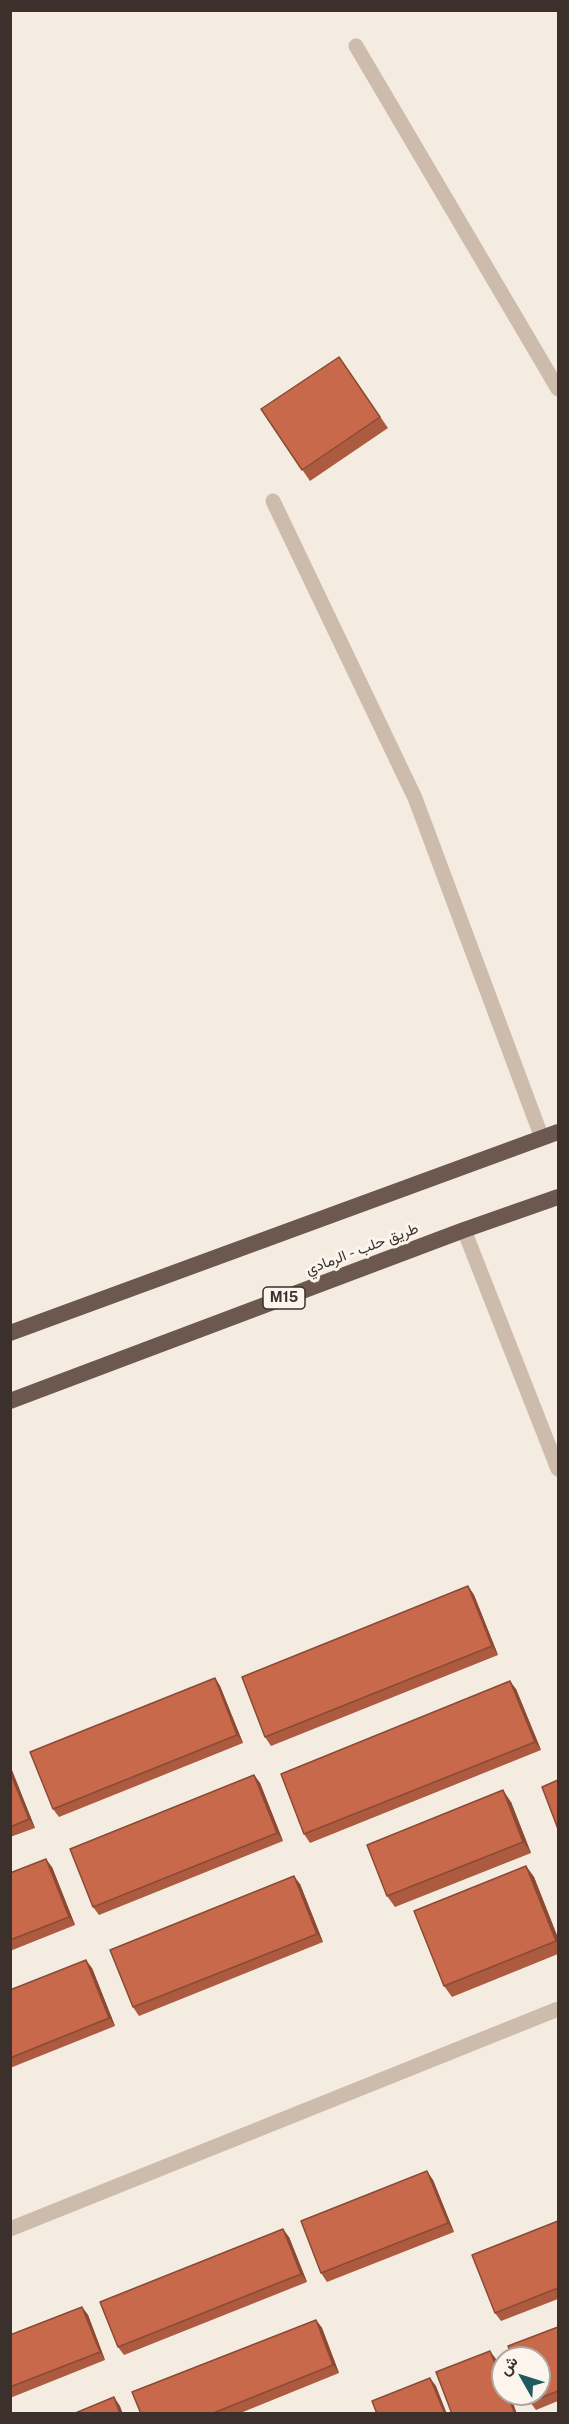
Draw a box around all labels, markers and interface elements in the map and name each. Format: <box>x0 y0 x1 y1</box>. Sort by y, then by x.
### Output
street label: طريق حلب - الرمادي <box>303 1219 421 1279</box>
road number: M15 <box>263 1287 305 1309</box>
north arrow <box>491 2346 551 2406</box>
text: ش <box>495 2352 522 2379</box>

